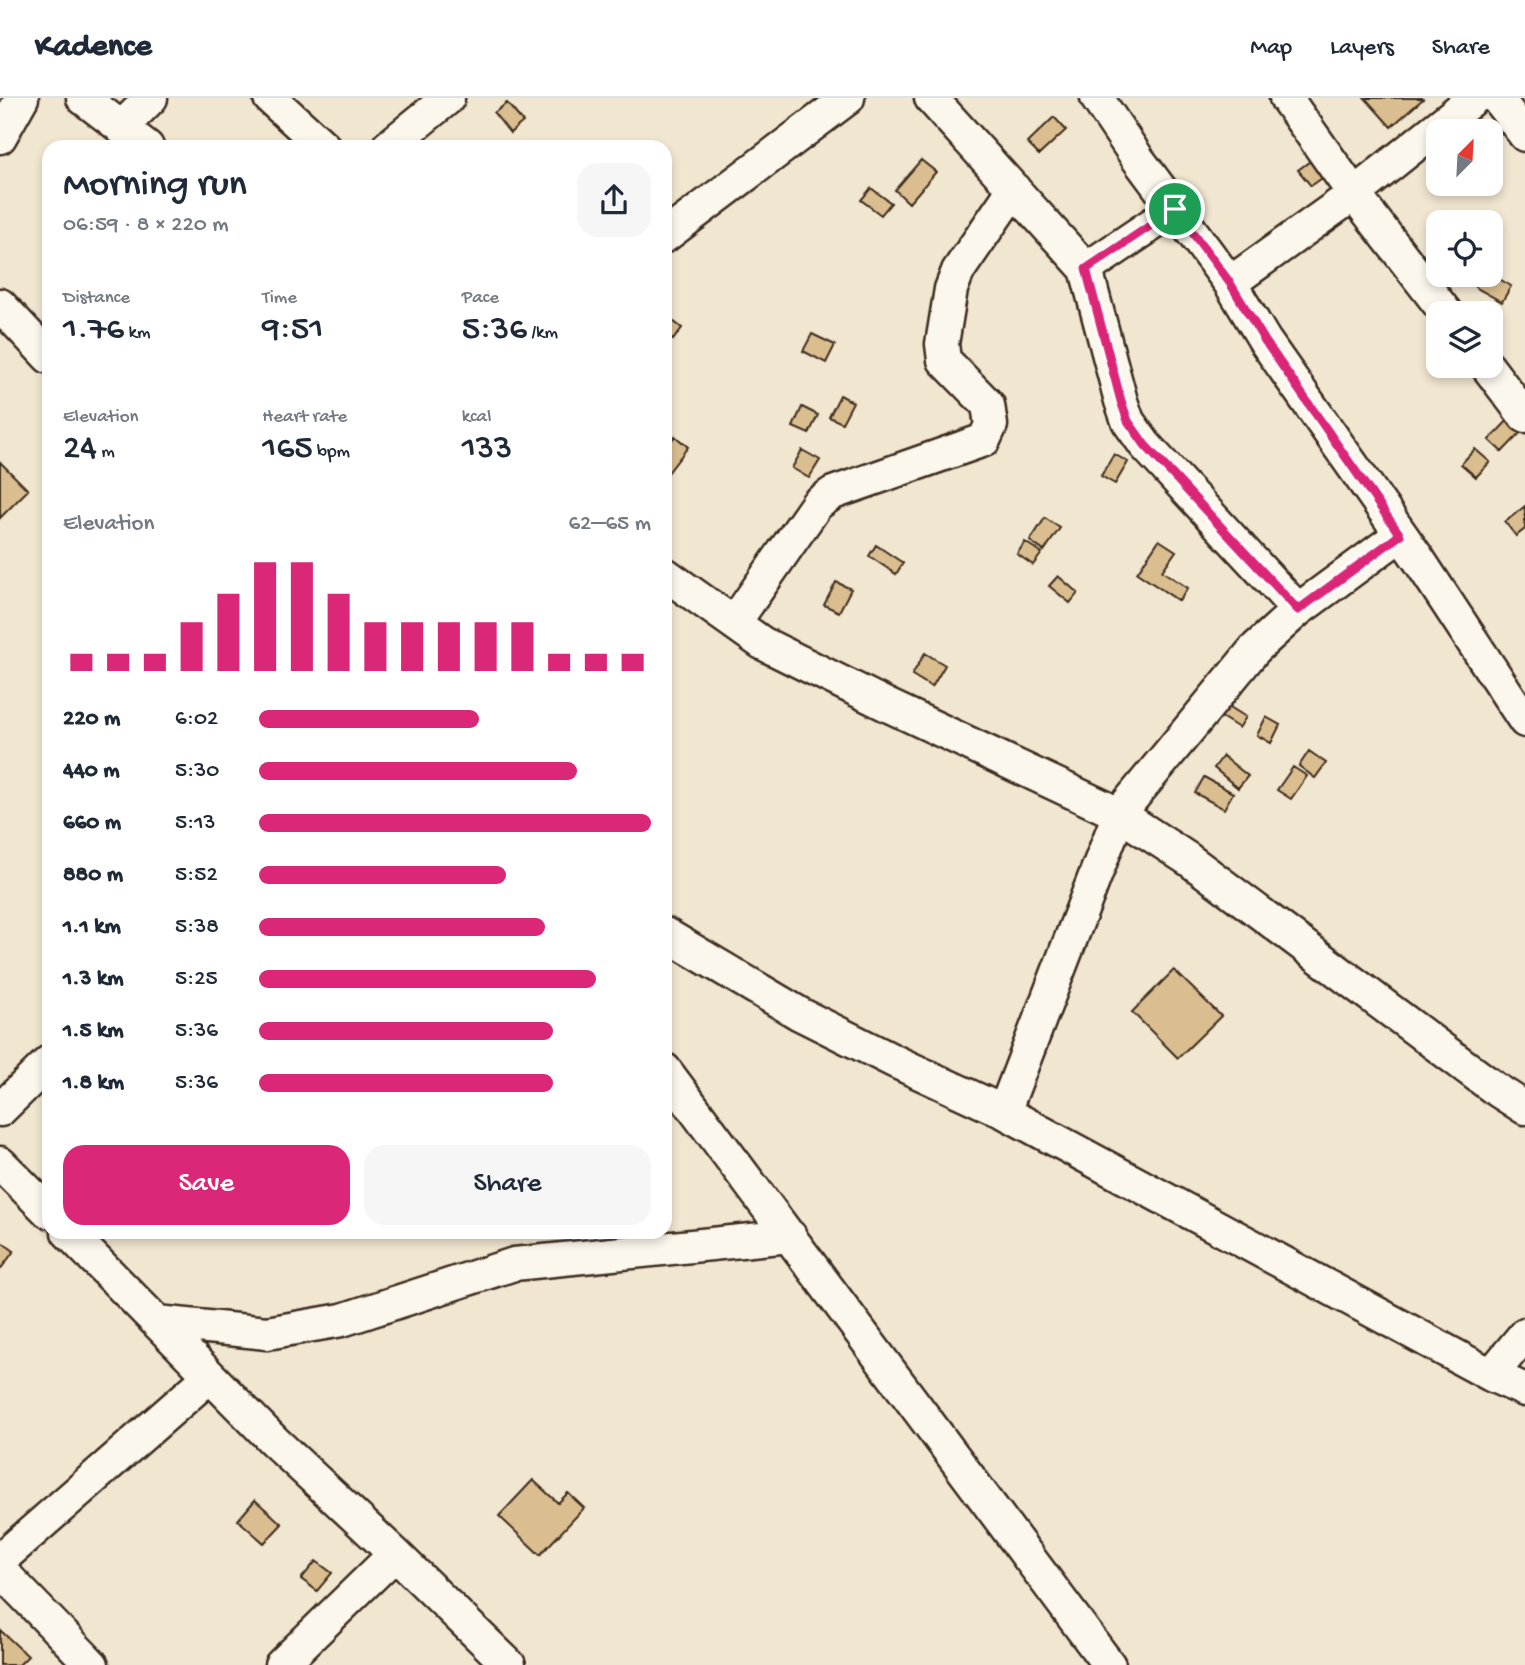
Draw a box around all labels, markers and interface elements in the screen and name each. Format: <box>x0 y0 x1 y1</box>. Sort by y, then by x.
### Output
text: Kadence <box>35 29 152 67</box>
text: Map <box>1250 34 1292 63</box>
text: Layers <box>1330 34 1394 63</box>
text: Share <box>1432 34 1490 63</box>
north arrow <box>1426 119 1503 196</box>
map controls <box>1426 119 1503 378</box>
button: share <box>577 163 651 237</box>
text: Morning run <box>63 164 247 208</box>
pin <box>1145 179 1205 239</box>
icon: arrive <box>1156 190 1194 228</box>
button: locate <box>1426 210 1503 287</box>
text: 06:59 · 8 × 220 m <box>63 212 229 239</box>
text: Distance <box>63 287 130 310</box>
text: Time <box>262 287 297 310</box>
text: Pace <box>462 287 499 310</box>
button: layers <box>1426 301 1503 378</box>
text: 1.76 <box>63 310 124 351</box>
text: 9:51 <box>262 310 323 351</box>
text: 5:36 <box>462 310 527 351</box>
text: km <box>124 322 151 345</box>
text: /km <box>527 322 558 345</box>
text: Elevation <box>63 406 139 429</box>
text: Heart rate <box>262 406 347 429</box>
text: kcal <box>462 406 491 429</box>
text: 24 <box>63 429 97 470</box>
text: 165 <box>262 429 313 470</box>
text: 133 <box>462 429 512 470</box>
text: m <box>97 441 115 464</box>
text: bpm <box>313 441 350 464</box>
text: Elevation <box>63 511 154 538</box>
text: 62–65 m <box>568 511 651 538</box>
text: 220 m <box>63 706 120 733</box>
text: 6:02 <box>175 706 218 733</box>
text: 440 m <box>63 758 120 785</box>
text: 5:30 <box>175 758 219 785</box>
text: 660 m <box>63 810 121 837</box>
text: 5:13 <box>175 810 216 837</box>
text: 880 m <box>63 862 123 889</box>
text: 5:52 <box>175 862 218 889</box>
text: 1.1 km <box>63 914 121 941</box>
text: 5:38 <box>175 914 219 941</box>
text: 1.3 km <box>63 966 123 993</box>
text: 5:25 <box>175 966 218 993</box>
text: 1.5 km <box>63 1018 124 1045</box>
text: 5:36 <box>175 1018 218 1045</box>
text: 1.8 km <box>63 1070 124 1097</box>
text: 5:36 <box>175 1070 218 1097</box>
button: Save <box>63 1145 350 1225</box>
button: Share <box>364 1145 651 1225</box>

